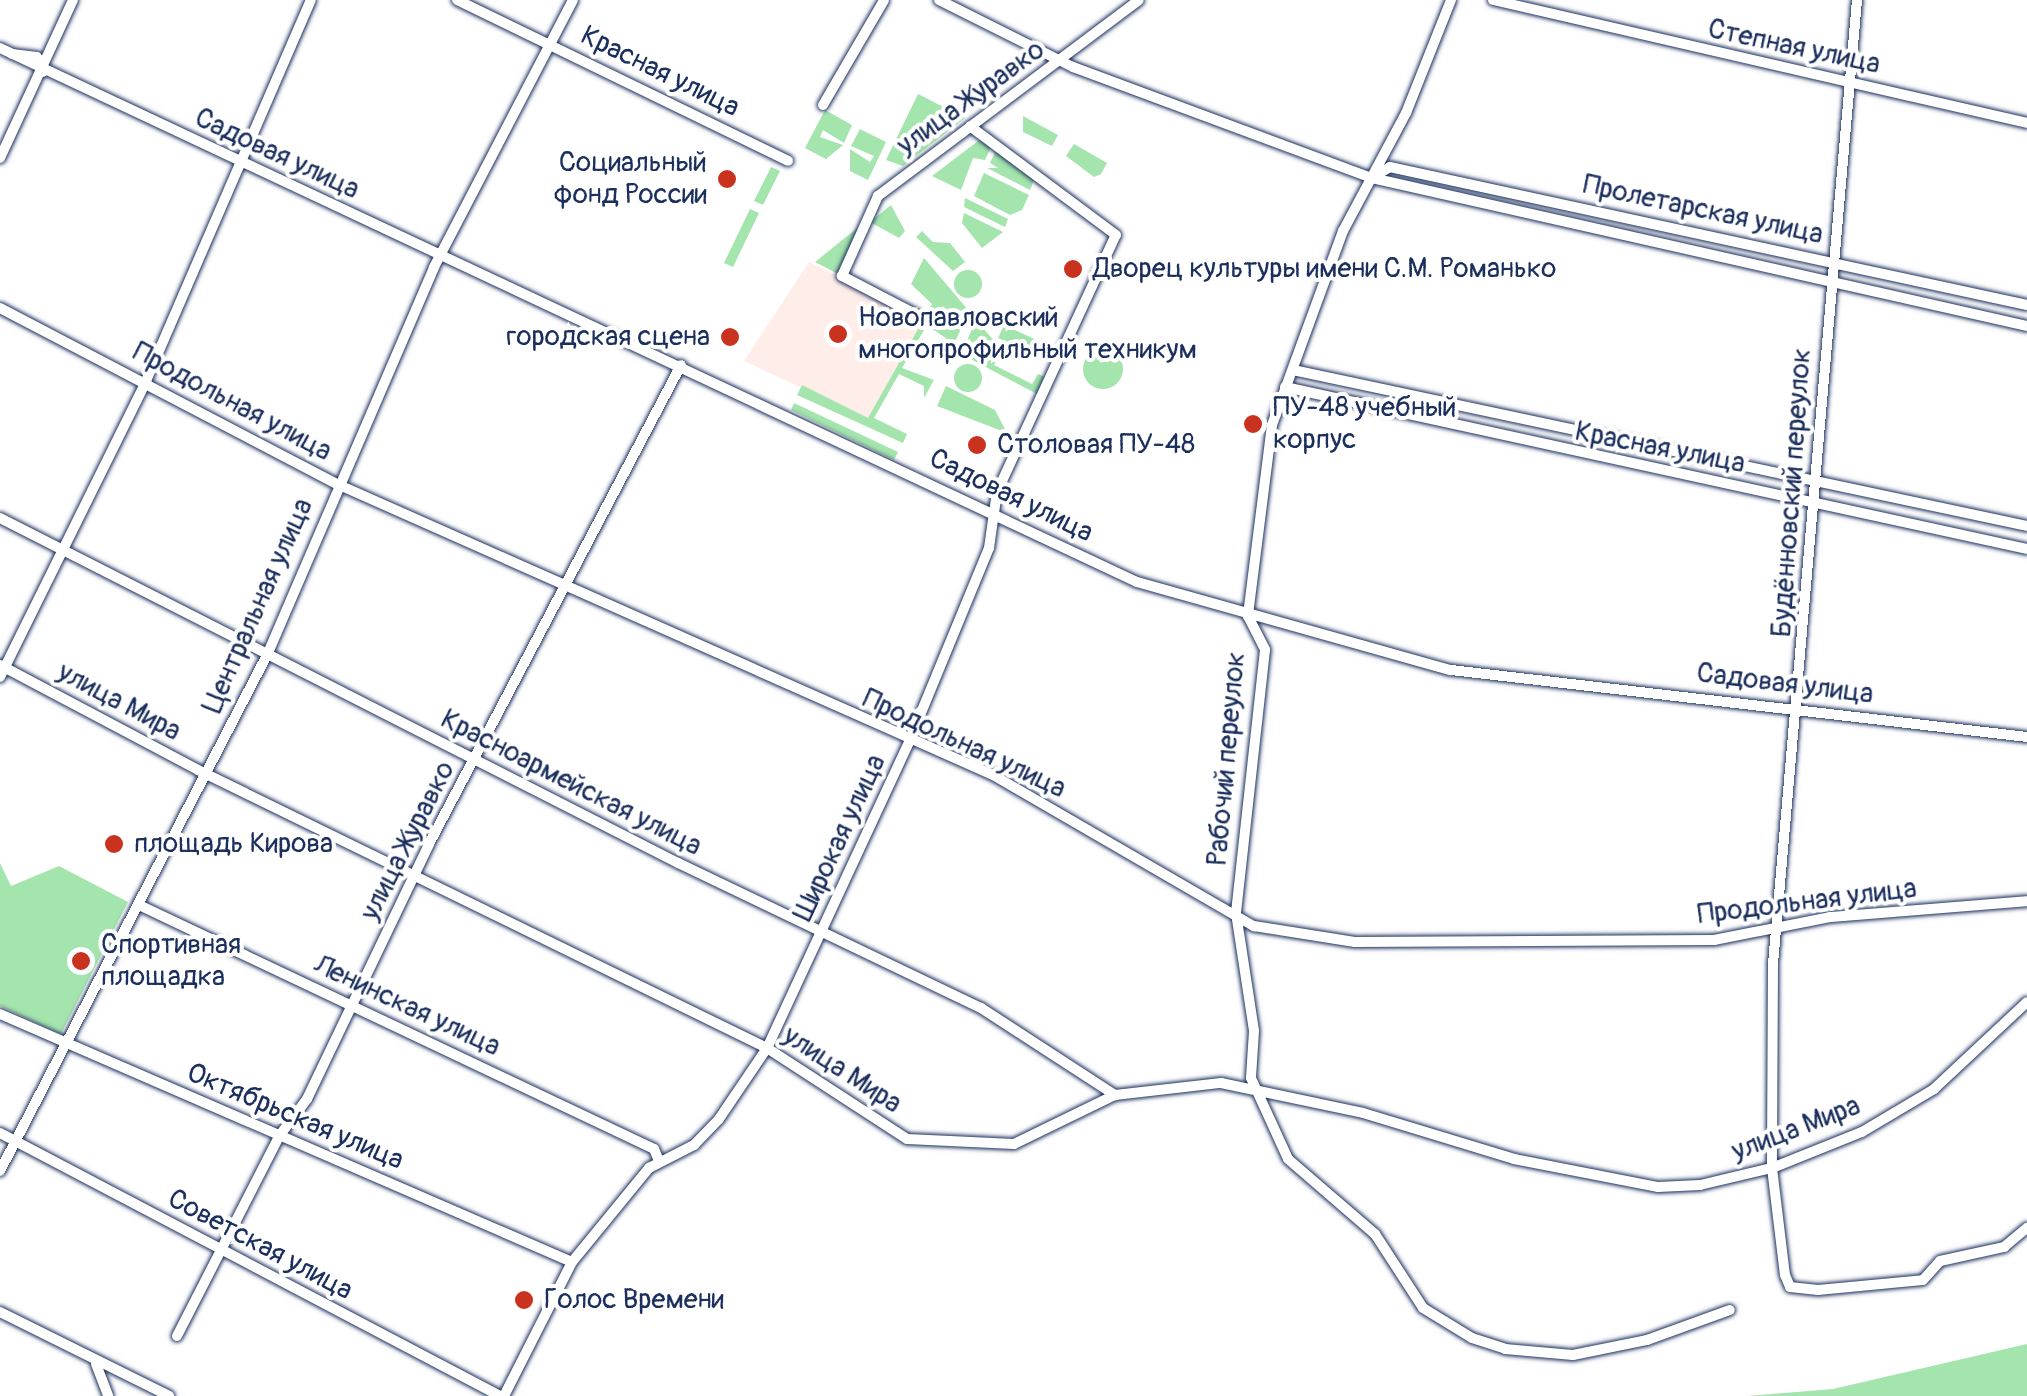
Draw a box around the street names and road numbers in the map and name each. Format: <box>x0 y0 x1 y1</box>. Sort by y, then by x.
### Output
street label: Степная улица <box>1705 12 1883 82</box>
street label: Красная улица <box>575 19 745 125</box>
street label: улица Журавко <box>891 33 1051 163</box>
street label: Садовая улица <box>189 101 365 207</box>
street label: Пролетарская улица <box>1580 168 1826 252</box>
street label: Продольная улица <box>127 335 337 469</box>
street label: Будённовский переулок <box>1765 348 1819 638</box>
street label: Красная улица <box>1572 415 1748 481</box>
street label: Садовая улица <box>924 442 1098 550</box>
street label: Центральная улица <box>196 493 320 719</box>
street label: Рабочий переулок <box>1201 651 1253 867</box>
street label: улица Мира <box>52 656 186 748</box>
street label: Садовая улица <box>1695 656 1875 712</box>
street label: Продольная улица <box>857 682 1071 806</box>
street label: Красноармейская улица <box>435 703 707 863</box>
street label: Широкая улица <box>787 749 893 927</box>
street label: улица Журавко <box>354 756 462 926</box>
street label: Продольная улица <box>1696 872 1918 932</box>
street label: Ленинская улица <box>309 948 505 1064</box>
street label: улица Мира <box>776 1019 908 1121</box>
street label: Октябрьская улица <box>182 1056 408 1178</box>
street label: улица Мира <box>1727 1089 1865 1169</box>
street label: Советская улица <box>162 1182 358 1308</box>

